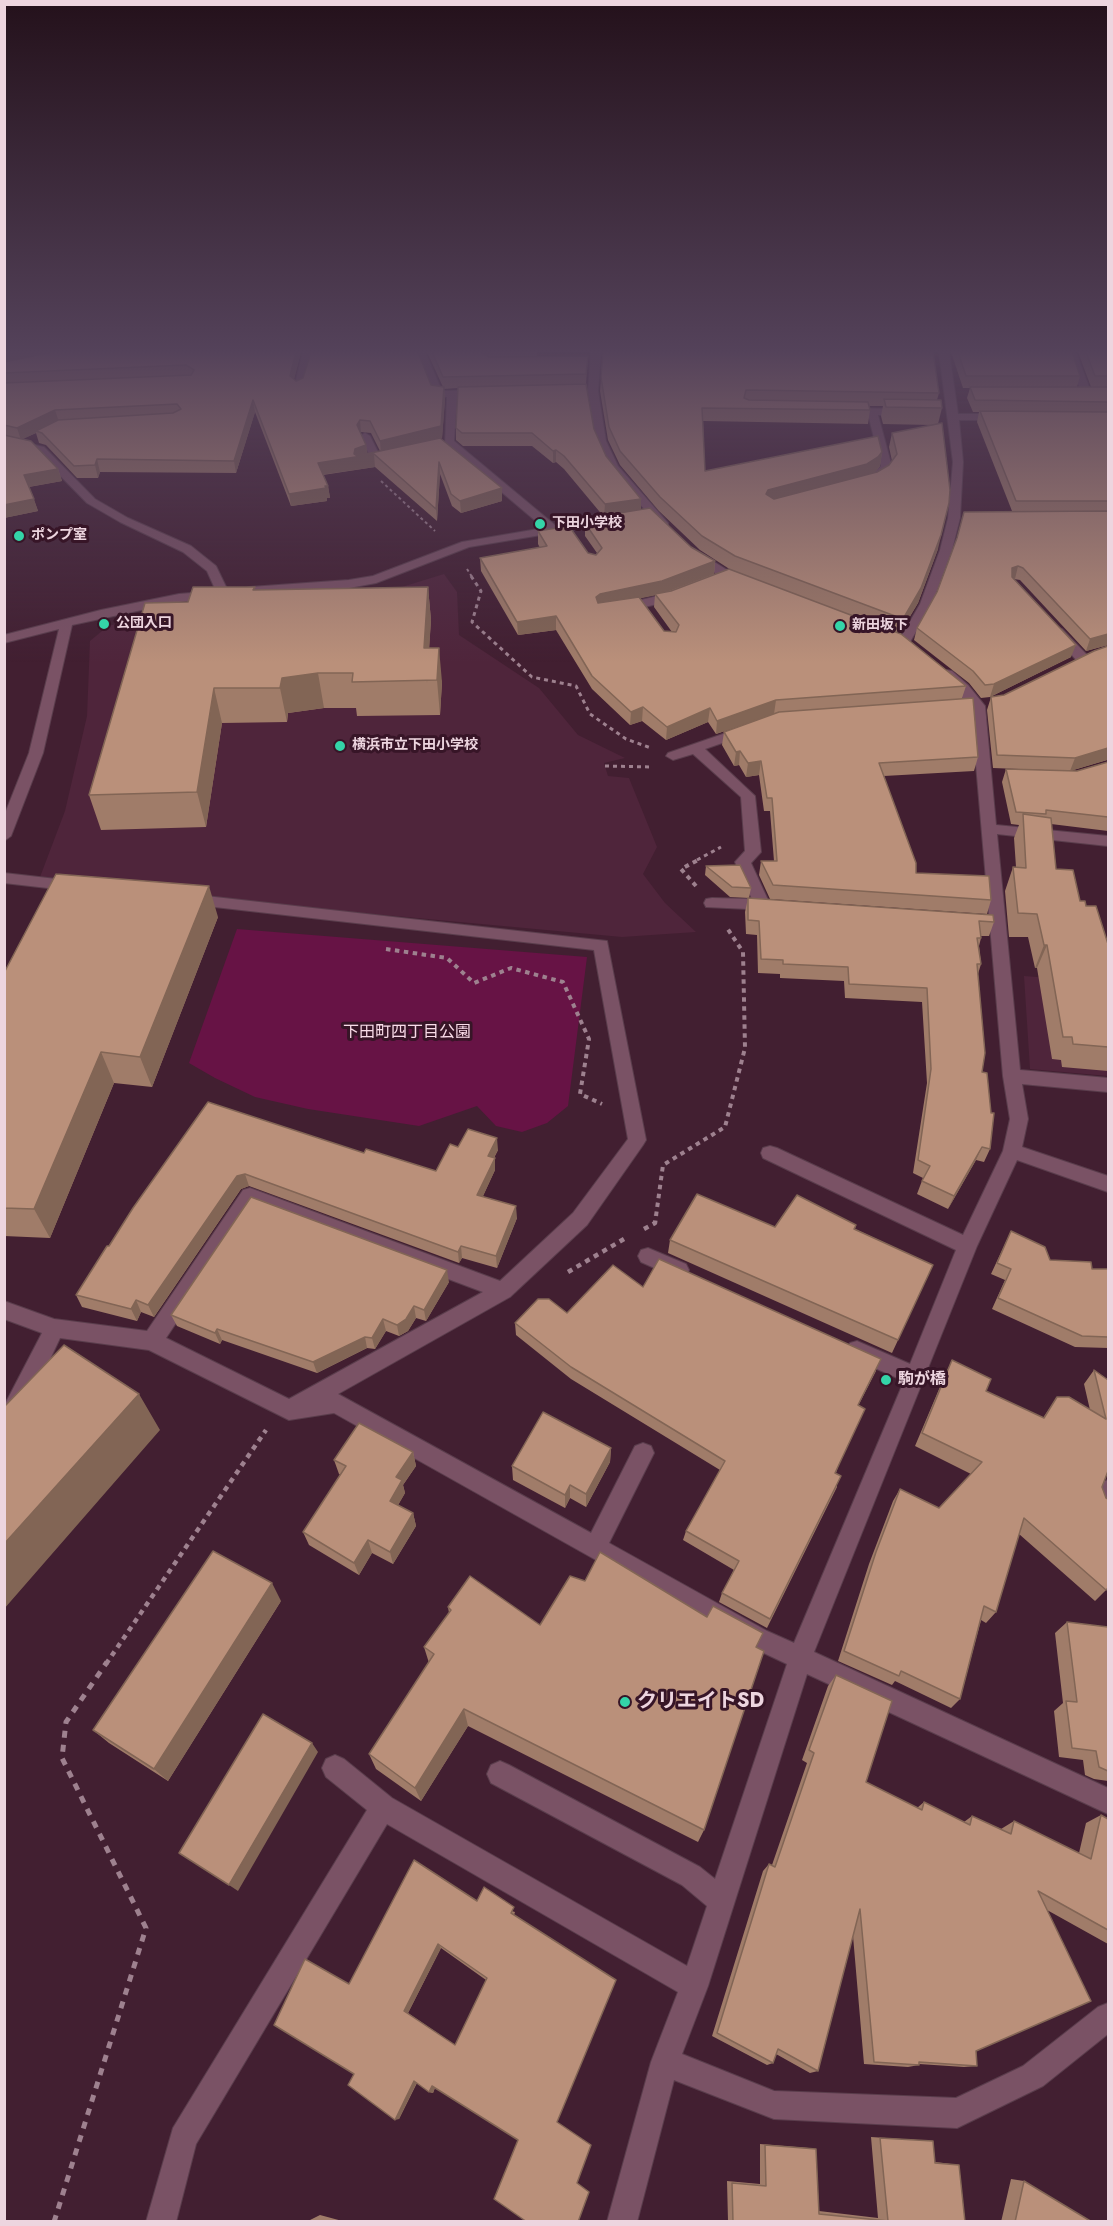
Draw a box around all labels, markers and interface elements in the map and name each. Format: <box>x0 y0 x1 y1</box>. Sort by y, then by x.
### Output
place label: 下田小学校 <box>552 516 622 532</box>
marker: 下田小学校 <box>533 517 547 531</box>
place label: ポンプ室 <box>31 528 87 544</box>
marker: ポンプ室 <box>12 529 26 543</box>
place label: 公団入口 <box>116 616 172 632</box>
marker: 公団入口 <box>97 617 111 631</box>
place label: 新田坂下 <box>852 618 908 634</box>
marker: 新田坂下 <box>833 619 847 633</box>
place label: 横浜市立下田小学校 <box>352 738 478 754</box>
marker: 横浜市立下田小学校 <box>333 739 347 753</box>
park label: 下田町四丁目公園 <box>343 1023 471 1043</box>
place label: 駒が橋 <box>898 1370 946 1390</box>
marker: 駒が橋 <box>879 1373 893 1387</box>
place label: クリエイトSD <box>637 1690 764 1714</box>
marker: クリエイトSD <box>618 1695 632 1709</box>

